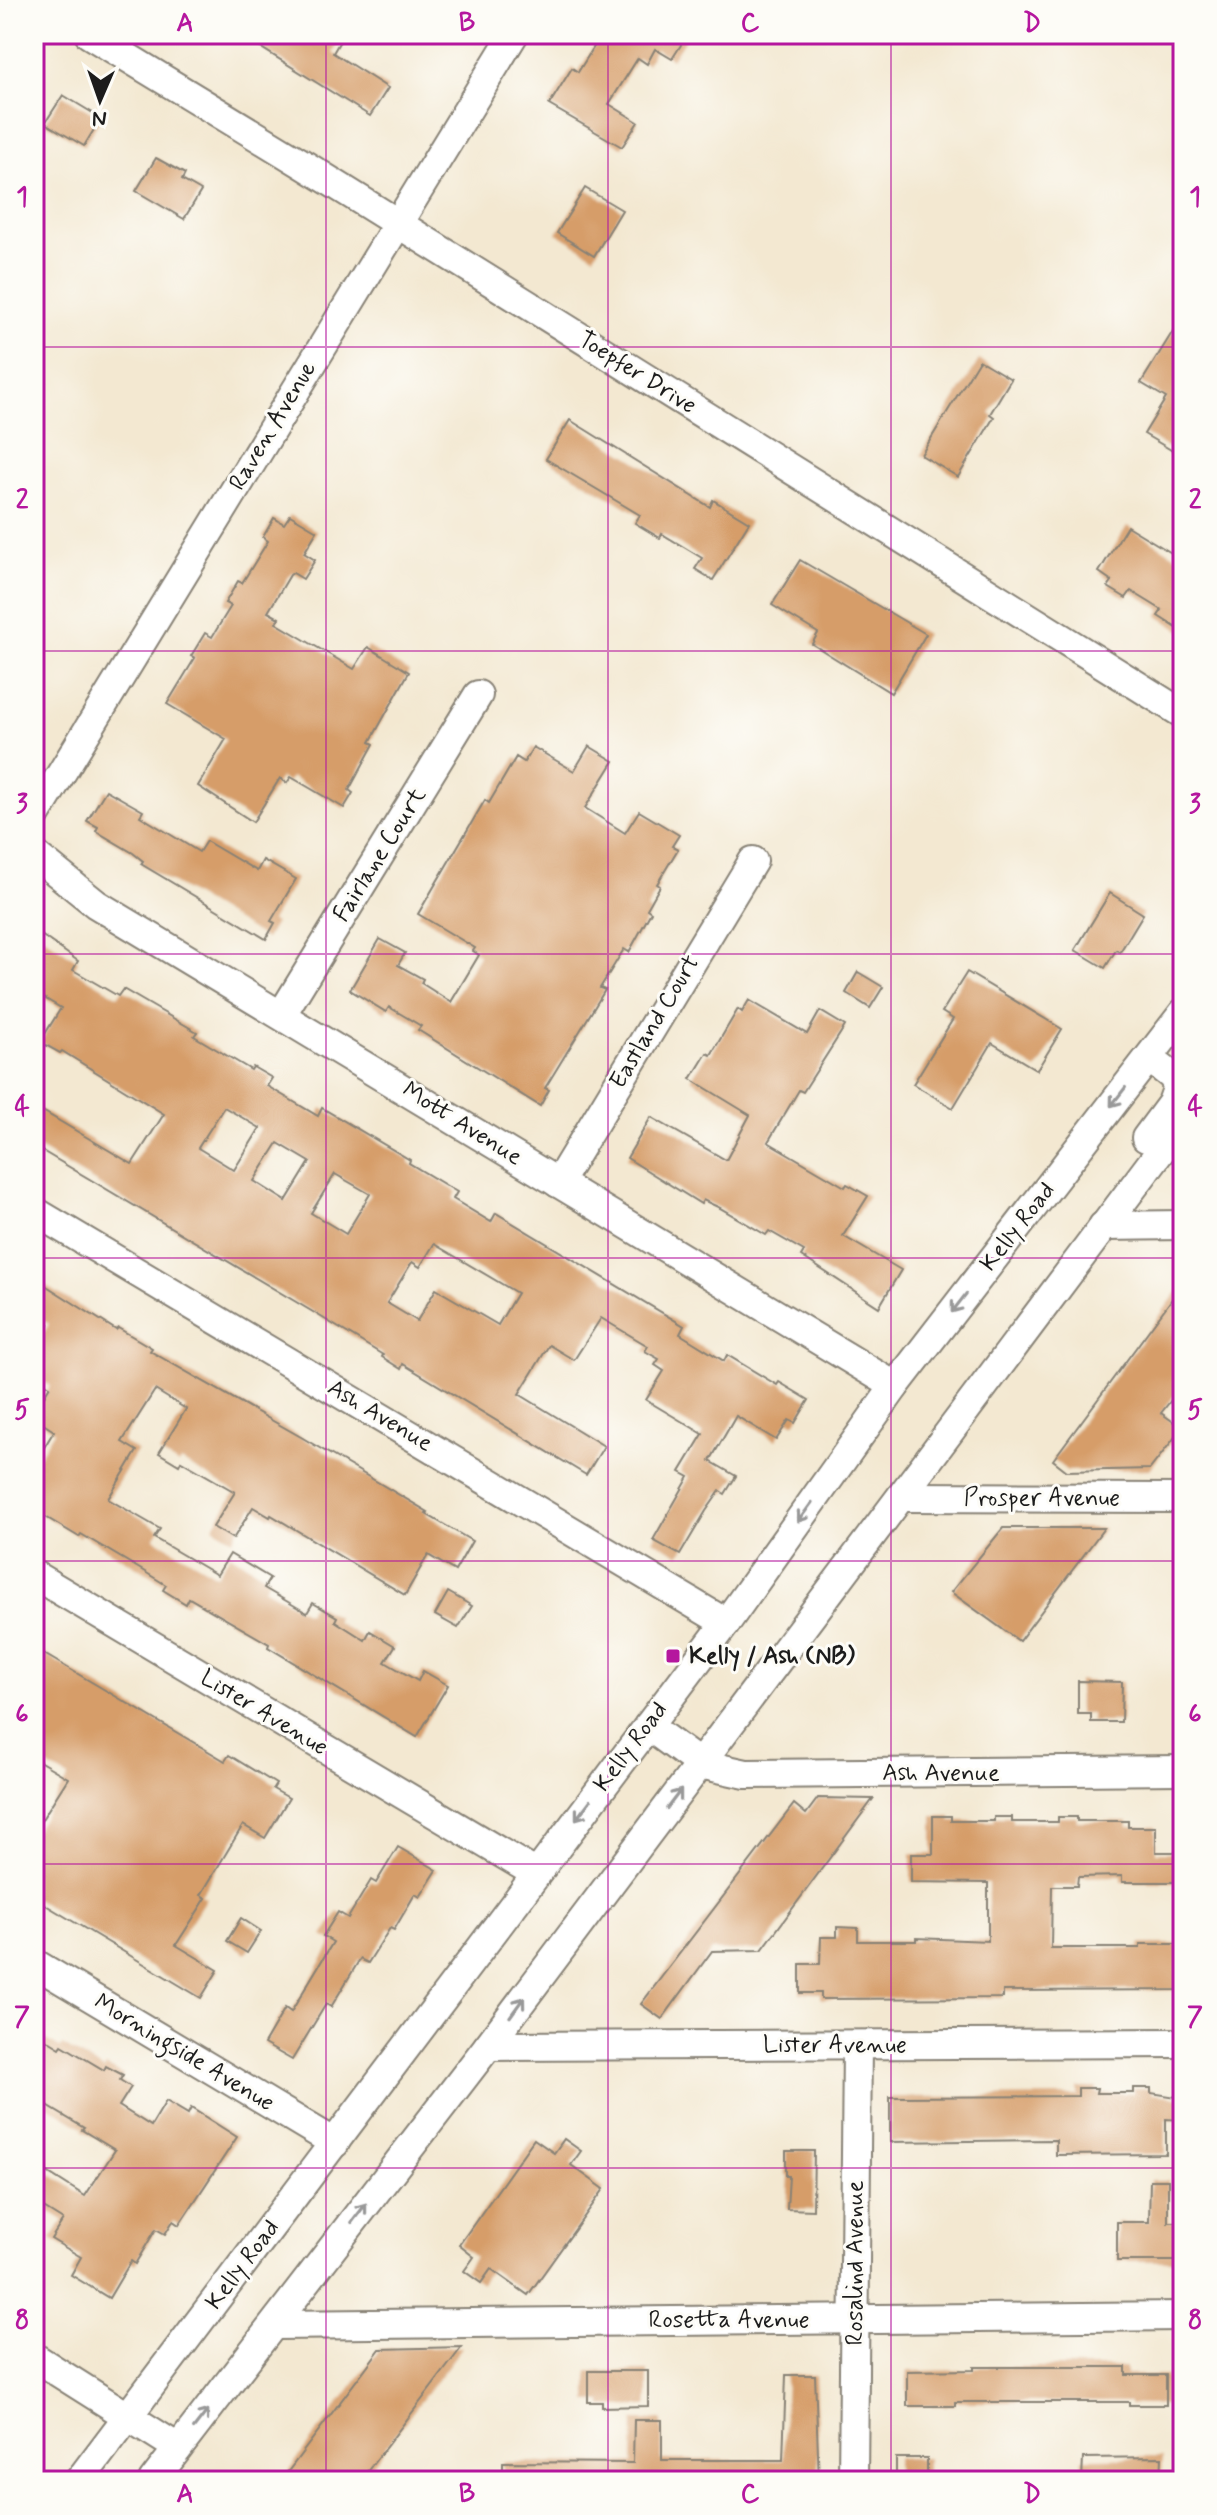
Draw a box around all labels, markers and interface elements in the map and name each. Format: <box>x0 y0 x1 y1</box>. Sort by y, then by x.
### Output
text: A <box>176 7 194 41</box>
text: B <box>459 7 475 41</box>
text: C <box>741 7 760 41</box>
text: D <box>1023 7 1041 41</box>
north arrow <box>60 60 140 140</box>
text: N <box>92 104 107 132</box>
text: 1 <box>16 181 28 215</box>
text: 1 <box>1189 181 1201 215</box>
street label: Toepfer Drive <box>572 324 702 422</box>
street label: Raven Avenue <box>222 356 324 496</box>
text: 2 <box>16 484 29 518</box>
text: 2 <box>1189 484 1202 518</box>
street label: Fairlane Court <box>326 782 434 928</box>
text: 3 <box>16 788 28 822</box>
text: 3 <box>1189 788 1201 822</box>
street label: Eastland Court <box>603 949 707 1095</box>
street label: Mott Avenue <box>396 1075 528 1173</box>
one-way arrow <box>1110 1086 1127 1107</box>
text: 4 <box>14 1091 30 1125</box>
text: 4 <box>1187 1091 1203 1125</box>
street label: Kelly Road <box>973 1176 1063 1278</box>
one-way arrow <box>951 1292 968 1313</box>
street label: Ash Avenue <box>322 1372 438 1460</box>
text: 5 <box>14 1394 30 1428</box>
text: 5 <box>1187 1394 1203 1428</box>
street label: Prosper Avenue <box>964 1483 1120 1514</box>
one-way arrow <box>797 1500 813 1522</box>
place label: Kelly / Ash (NB) <box>689 1641 855 1672</box>
marker: Kelly / Ash (NB) <box>664 1647 682 1665</box>
street label: Lister Avenue <box>194 1663 334 1763</box>
street label: Kelly Road <box>587 1696 675 1798</box>
text: 6 <box>15 1698 29 1732</box>
text: 6 <box>1188 1698 1202 1732</box>
street label: Ash Avenue <box>882 1758 1000 1789</box>
one-way arrow <box>665 1789 682 1810</box>
one-way arrow <box>575 1799 592 1821</box>
street label: Morningside Avenue <box>87 1987 280 2122</box>
one-way arrow <box>509 1996 525 2018</box>
text: 7 <box>14 2001 30 2035</box>
text: 7 <box>1187 2001 1203 2035</box>
street label: Lister Avenue <box>763 2030 907 2061</box>
street label: Rosalind Avenue <box>840 2180 871 2346</box>
one-way arrow <box>351 2203 368 2224</box>
street label: Kelly Road <box>199 2214 287 2316</box>
text: 8 <box>15 2304 29 2338</box>
text: 8 <box>1188 2304 1202 2338</box>
street label: Rosetta Avenue <box>648 2305 810 2336</box>
one-way arrow <box>192 2409 209 2430</box>
text: A <box>176 2478 194 2512</box>
text: B <box>459 2478 475 2512</box>
text: C <box>741 2478 760 2512</box>
text: D <box>1023 2478 1041 2512</box>

